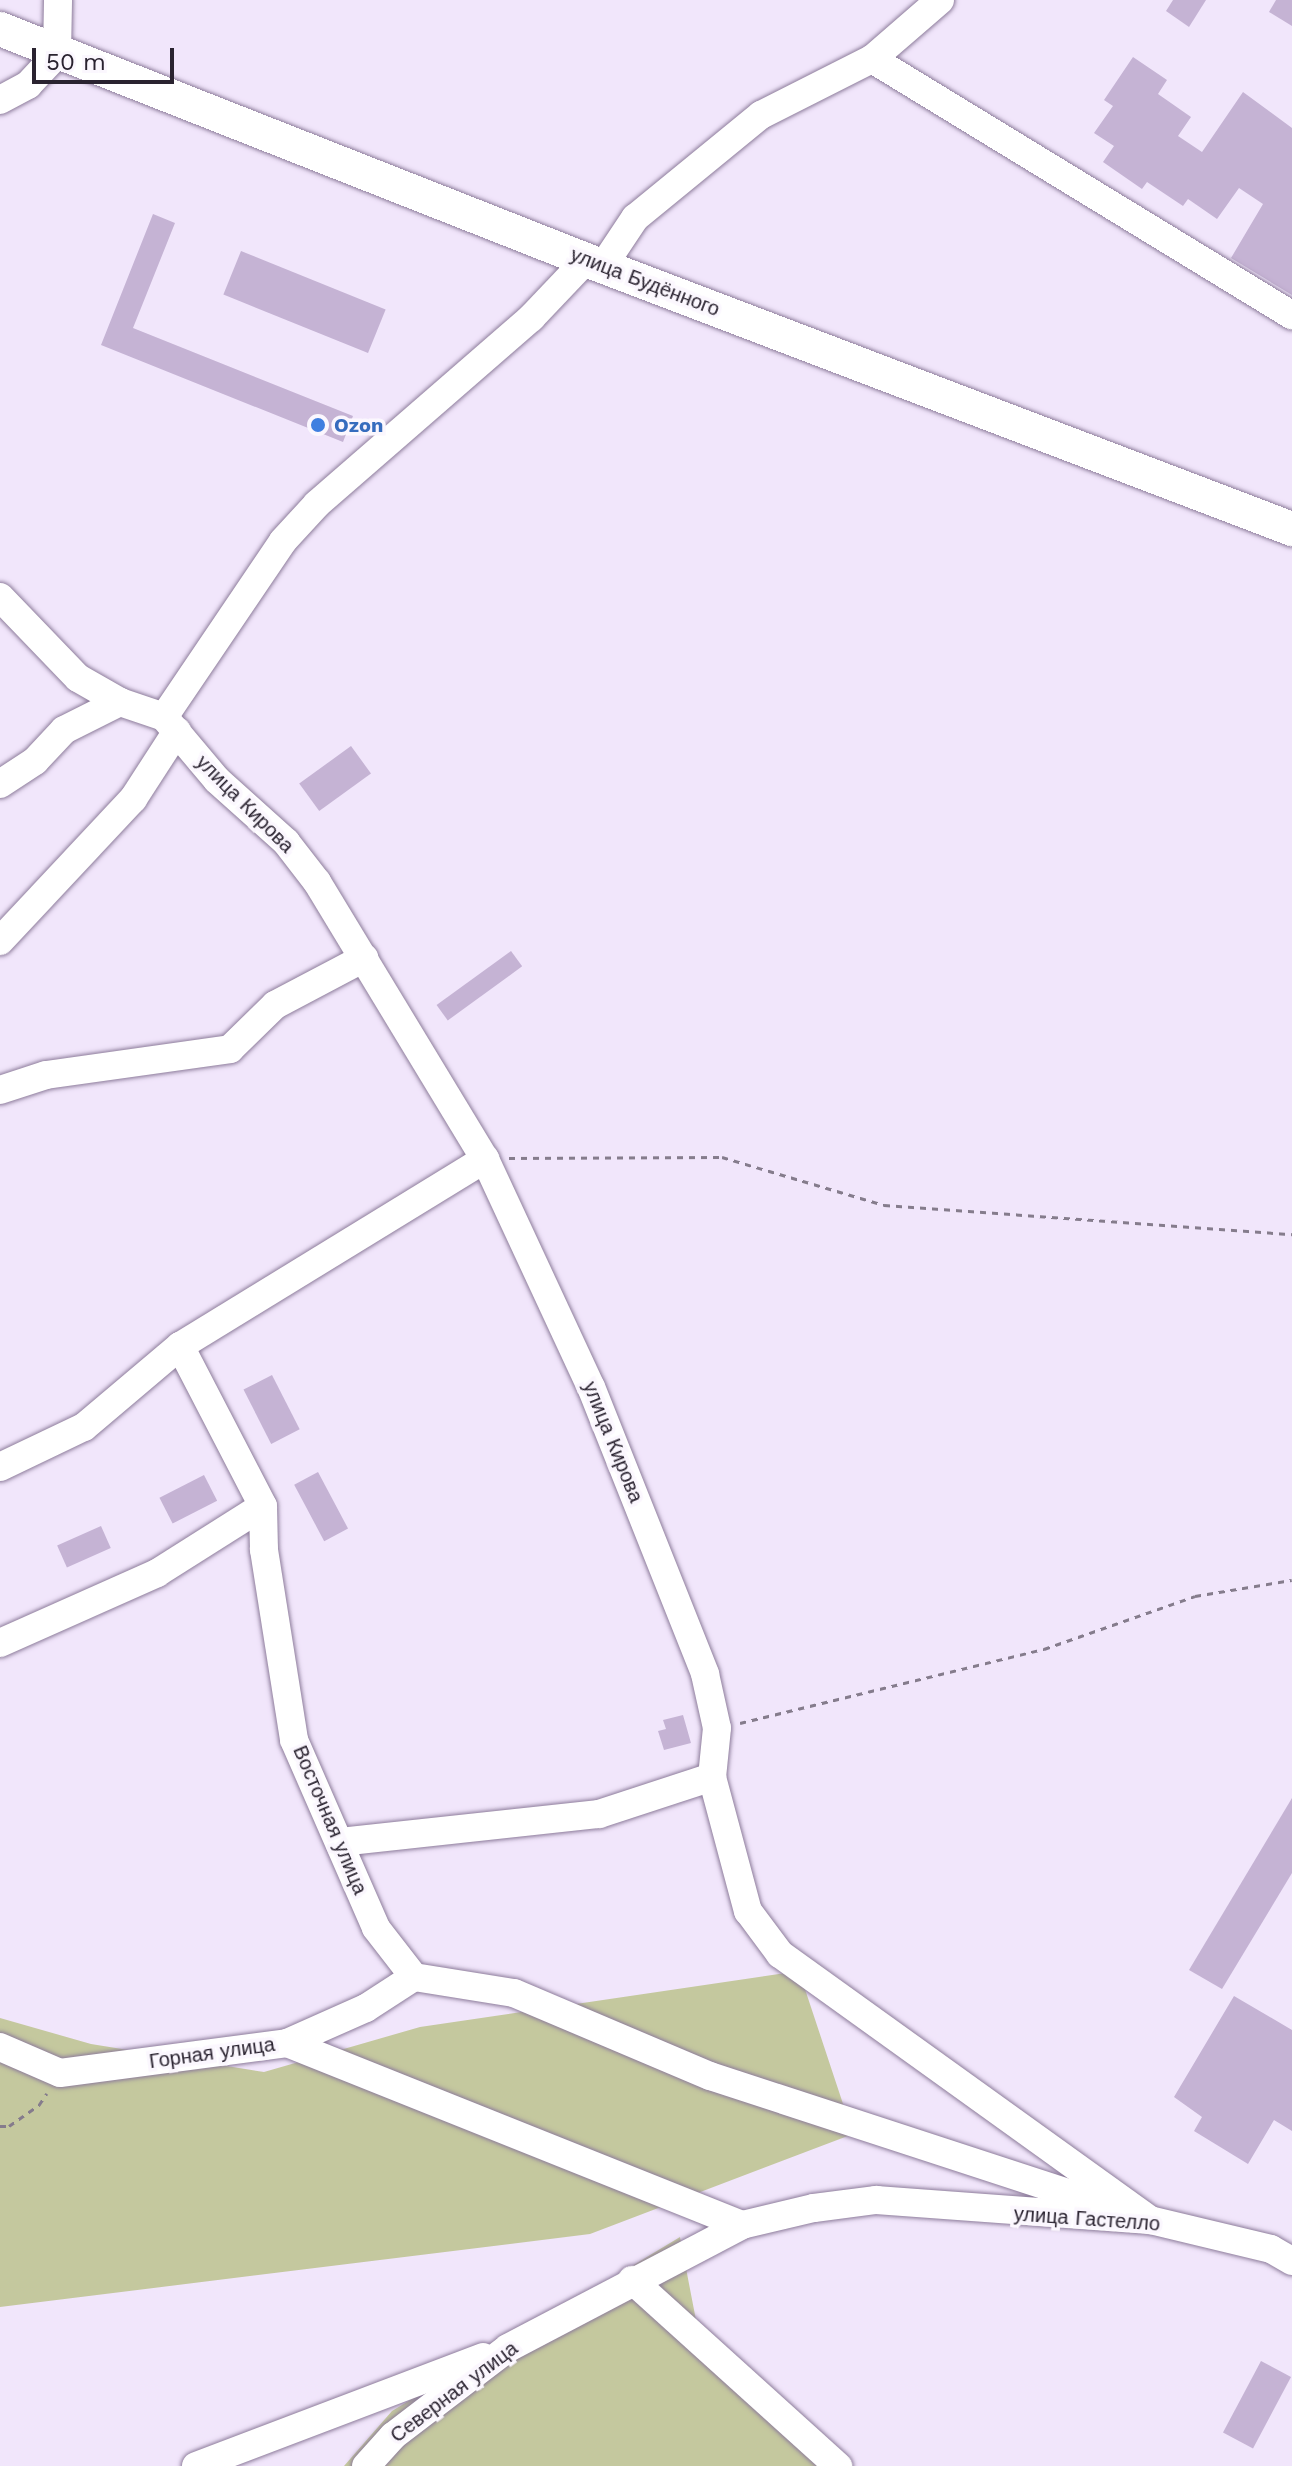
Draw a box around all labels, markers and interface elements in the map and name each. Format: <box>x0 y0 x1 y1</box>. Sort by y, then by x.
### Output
scale bar <box>36 32 178 82</box>
text: 50 m <box>46 48 106 76</box>
street label: улица Будённого <box>567 243 723 321</box>
place label: Ozon <box>334 413 383 437</box>
marker: Ozon <box>309 416 327 434</box>
street label: улица Кирова <box>191 750 299 858</box>
street label: улица Кирова <box>578 1378 648 1506</box>
street label: Восточная улица <box>288 1742 372 1898</box>
street label: Горная улица <box>148 2032 276 2074</box>
street label: улица Гастелло <box>1013 2202 1161 2236</box>
street label: Северная улица <box>386 2336 522 2448</box>

